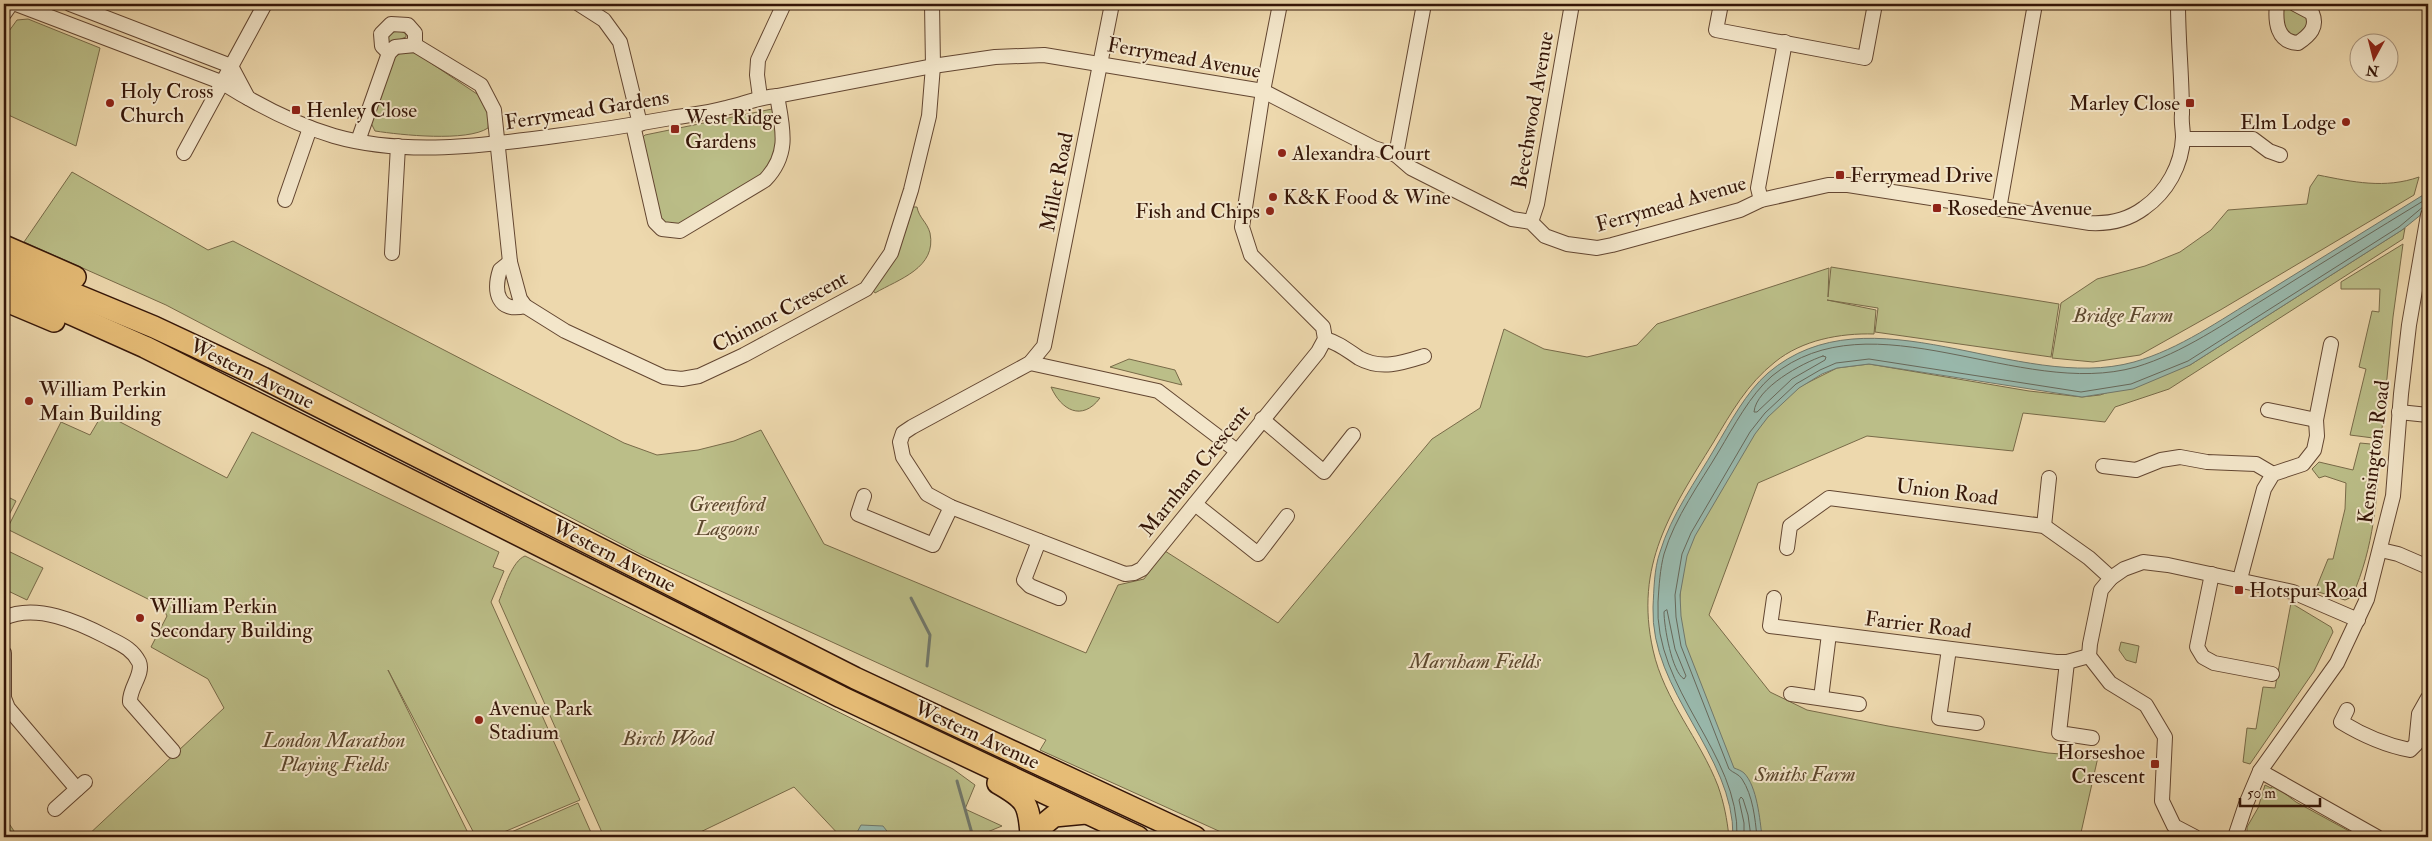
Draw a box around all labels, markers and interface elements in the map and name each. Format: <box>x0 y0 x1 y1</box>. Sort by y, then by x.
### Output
street label: Beechwood Avenue <box>1506 29 1560 191</box>
street label: Ferrymead Avenue <box>1105 31 1263 85</box>
north arrow <box>2350 32 2400 82</box>
text: N <box>2365 61 2381 80</box>
place label: Holy Cross Church <box>120 78 213 129</box>
street label: Ferrymead Gardens <box>503 84 671 136</box>
place label: Marley Close <box>2069 90 2180 117</box>
marker: Holy Cross Church <box>104 97 116 109</box>
place label: Henley Close <box>306 97 417 124</box>
marker: Marley Close <box>2184 97 2196 109</box>
marker: Henley Close <box>290 104 302 116</box>
place label: West Ridge Gardens <box>684 104 782 155</box>
place label: Elm Lodge <box>2240 109 2336 136</box>
marker: Elm Lodge <box>2340 116 2352 128</box>
marker: West Ridge Gardens <box>669 123 681 135</box>
street label: Millet Road <box>1034 129 1080 234</box>
place label: Alexandra Court <box>1291 140 1431 167</box>
marker: Alexandra Court <box>1276 147 1288 159</box>
place label: Ferrymead Drive <box>1850 162 1993 189</box>
marker: Ferrymead Drive <box>1834 169 1846 181</box>
street label: Ferrymead Avenue <box>1593 170 1750 238</box>
place label: K&K Food & Wine <box>1283 184 1451 211</box>
marker: K&K Food & Wine <box>1267 191 1279 203</box>
place label: Rosedene Avenue <box>1947 195 2092 222</box>
place label: Fish and Chips <box>1135 198 1260 225</box>
marker: Rosedene Avenue <box>1931 202 1943 214</box>
marker: Fish and Chips <box>1264 205 1276 217</box>
street label: Chinnor Crescent <box>708 265 853 359</box>
park label: Bridge Farm <box>2072 302 2173 329</box>
street label: Western Avenue <box>185 332 319 416</box>
place label: William Perkin Main Building <box>38 376 167 427</box>
street label: Kensington Road <box>2352 378 2396 525</box>
marker: William Perkin Main Building <box>23 395 35 407</box>
street label: Marnham Crescent <box>1134 400 1256 542</box>
street label: Union Road <box>1894 472 2000 512</box>
park label: Greenford Lagoons <box>689 491 766 542</box>
street label: Western Avenue <box>547 513 680 599</box>
place label: Hotspur Road <box>2249 577 2368 604</box>
marker: Hotspur Road <box>2233 584 2245 596</box>
place label: William Perkin Secondary Building <box>149 593 313 644</box>
street label: Farrier Road <box>1863 605 1974 645</box>
marker: William Perkin Secondary Building <box>134 612 146 624</box>
park label: Marnham Fields <box>1407 648 1542 675</box>
street label: Western Avenue <box>909 694 1044 776</box>
place label: Avenue Park Stadium <box>488 695 592 746</box>
marker: Avenue Park Stadium <box>473 714 485 726</box>
park label: Birch Wood <box>621 725 715 752</box>
park label: London Marathon Playing Fields <box>261 727 406 778</box>
place label: Horseshoe Crescent <box>2057 739 2145 790</box>
marker: Horseshoe Crescent <box>2149 758 2161 770</box>
park label: Smiths Farm <box>1753 761 1856 788</box>
scale bar <box>2240 776 2320 808</box>
text: 50 m <box>2247 784 2276 803</box>

